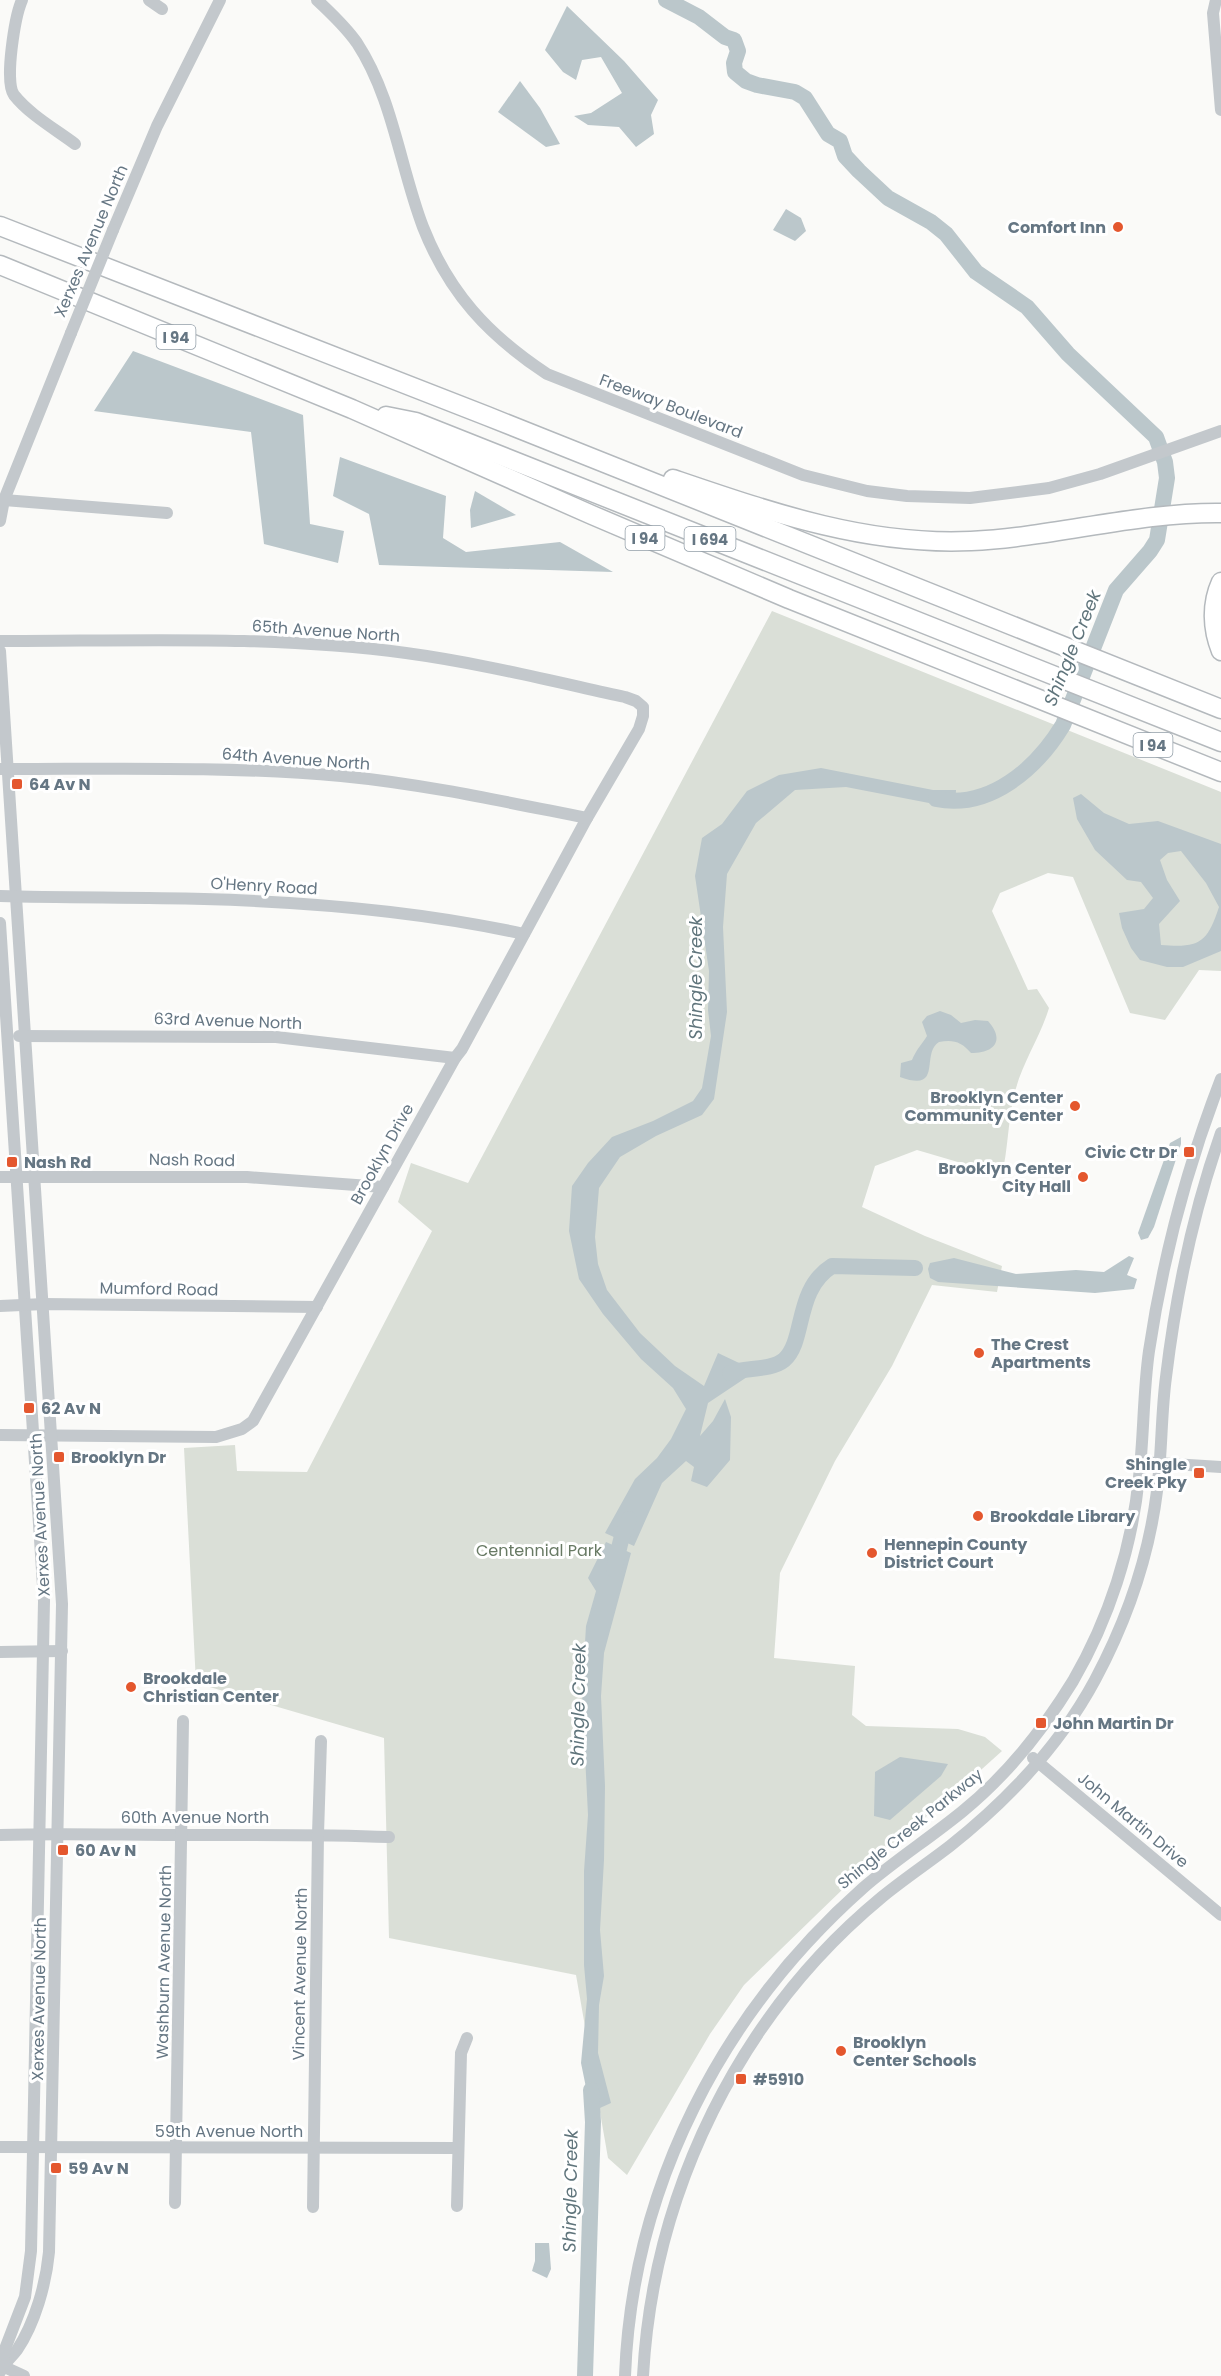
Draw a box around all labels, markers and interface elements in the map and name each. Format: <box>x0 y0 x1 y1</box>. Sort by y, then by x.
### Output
street label: Xerxes Avenue North <box>48 161 134 321</box>
place label: Comfort Inn <box>1008 216 1106 239</box>
marker: Comfort Inn <box>1111 220 1125 234</box>
road number: I 94 <box>156 325 195 349</box>
street label: Freeway Boulevard <box>596 368 746 444</box>
road number: I 94 <box>626 526 664 550</box>
road number: I 694 <box>684 527 736 551</box>
water label: Shingle Creek <box>1037 585 1107 710</box>
street label: 65th Avenue North <box>251 614 401 648</box>
road number: I 94 <box>1134 733 1172 757</box>
street label: 64th Avenue North <box>221 742 371 776</box>
place label: 64 Av N <box>29 773 91 796</box>
marker: 64 Av N <box>10 777 24 791</box>
street label: O'Henry Road <box>210 872 318 900</box>
water label: Shingle Creek <box>683 916 708 1040</box>
street label: 63rd Avenue North <box>153 1007 303 1035</box>
place label: Brooklyn Center Community Center <box>904 1086 1063 1127</box>
street label: Brooklyn Drive <box>345 1099 419 1209</box>
marker: Brooklyn Center Community Center <box>1068 1099 1082 1113</box>
place label: Civic Ctr Dr <box>1085 1141 1177 1164</box>
marker: Civic Ctr Dr <box>1182 1145 1196 1159</box>
street label: Nash Road <box>149 1148 235 1172</box>
place label: Nash Rd <box>24 1151 91 1174</box>
marker: Nash Rd <box>5 1155 19 1169</box>
place label: Brooklyn Center City Hall <box>938 1157 1071 1198</box>
marker: Brooklyn Center City Hall <box>1076 1170 1090 1184</box>
street label: Mumford Road <box>99 1276 219 1302</box>
place label: The Crest Apartments <box>991 1333 1091 1374</box>
marker: The Crest Apartments <box>972 1346 986 1360</box>
place label: 62 Av N <box>41 1397 101 1420</box>
marker: 62 Av N <box>22 1401 36 1415</box>
street label: Xerxes Avenue North <box>24 1433 56 1597</box>
place label: Brooklyn Dr <box>71 1446 166 1469</box>
marker: Brooklyn Dr <box>52 1450 66 1464</box>
place label: Shingle Creek Pky <box>1105 1453 1188 1494</box>
marker: Shingle Creek Pky <box>1192 1466 1206 1480</box>
place label: Brookdale Library <box>990 1505 1136 1528</box>
marker: Brookdale Library <box>971 1509 985 1523</box>
place label: Hennepin County District Court <box>884 1533 1028 1574</box>
park label: Centennial Park <box>476 1539 603 1562</box>
marker: Hennepin County District Court <box>865 1546 879 1560</box>
water label: Shingle Creek <box>564 1642 592 1767</box>
place label: Brookdale Christian Center <box>143 1667 279 1708</box>
marker: Brookdale Christian Center <box>124 1680 138 1694</box>
place label: John Martin Dr <box>1053 1712 1174 1735</box>
marker: John Martin Dr <box>1034 1716 1048 1730</box>
street label: Shingle Creek Parkway <box>833 1763 987 1895</box>
street label: John Martin Drive <box>1073 1767 1193 1873</box>
street label: 60th Avenue North <box>121 1806 269 1829</box>
place label: 60 Av N <box>75 1839 136 1862</box>
marker: 60 Av N <box>56 1843 70 1857</box>
street label: Washburn Avenue North <box>151 1865 177 2059</box>
street label: Vincent Avenue North <box>287 1887 313 2061</box>
street label: Xerxes Avenue North <box>26 1917 52 2081</box>
place label: Brooklyn Center Schools <box>853 2031 977 2072</box>
marker: Brooklyn Center Schools <box>834 2044 848 2058</box>
place label: #5910 <box>753 2068 804 2091</box>
marker: #5910 <box>734 2072 748 2086</box>
street label: 59th Avenue North <box>155 2120 303 2143</box>
water label: Shingle Creek <box>556 2128 584 2253</box>
place label: 59 Av N <box>68 2157 129 2180</box>
marker: 59 Av N <box>49 2161 63 2175</box>

